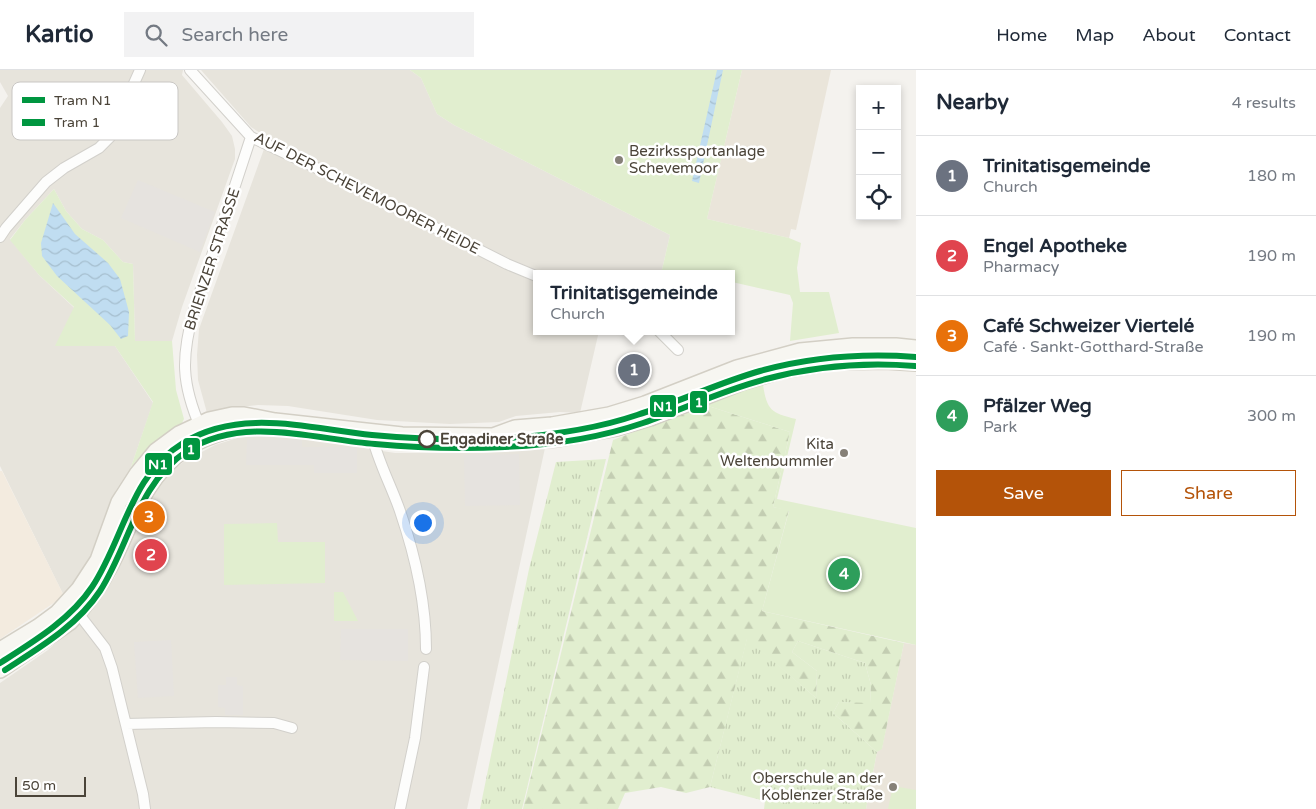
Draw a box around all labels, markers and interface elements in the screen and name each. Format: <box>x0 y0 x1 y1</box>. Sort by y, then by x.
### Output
search box <box>124 12 474 57</box>
text: Kartio <box>25 20 94 49</box>
icon: search <box>142 21 170 49</box>
text: Search here <box>182 24 288 46</box>
text: Home <box>996 24 1047 46</box>
text: Map <box>1075 24 1114 46</box>
text: About <box>1142 24 1196 46</box>
text: Contact <box>1224 24 1291 46</box>
legend <box>12 82 178 140</box>
map controls <box>856 85 901 220</box>
button: + <box>856 85 901 130</box>
text: Nearby <box>936 90 1009 115</box>
text: Tram N1 <box>54 92 111 109</box>
text: 4 results <box>1232 93 1296 113</box>
text: Tram 1 <box>54 114 100 131</box>
street label: AUF DER SCHEVEMOORER HEIDE <box>251 128 483 258</box>
button: − <box>856 130 901 175</box>
place label: Bezirkssportanlage Schevemoor <box>629 142 765 177</box>
marker: Bezirkssportanlage Schevemoor <box>613 154 625 166</box>
text: Trinitatisgemeinde <box>983 155 1151 177</box>
text: 1 <box>947 166 957 186</box>
text: 180 m <box>1247 166 1296 186</box>
button: locate <box>856 175 901 220</box>
text: Church <box>983 177 1038 197</box>
street label: BRIENZER STRASSE <box>181 186 243 332</box>
text: Engel Apotheke <box>983 235 1127 257</box>
text: 2 <box>947 246 957 266</box>
text: 190 m <box>1247 246 1296 266</box>
text: Pharmacy <box>983 257 1059 277</box>
popup <box>533 270 735 335</box>
text: Trinitatisgemeinde <box>550 282 718 304</box>
text: Church <box>550 304 605 324</box>
text: Café Schweizer Viertelé <box>983 315 1194 337</box>
text: 3 <box>947 326 957 346</box>
text: 190 m <box>1247 326 1296 346</box>
text: Café · Sankt-Gotthard-Straße <box>983 337 1204 357</box>
pin: 1 <box>618 351 650 389</box>
line badge: 1 <box>689 390 708 414</box>
line badge: N1 <box>649 394 677 418</box>
text: 1 <box>695 394 703 411</box>
text: Pfälzer Weg <box>983 395 1092 417</box>
text: N1 <box>653 398 673 415</box>
text: 4 <box>947 406 957 426</box>
text: 300 m <box>1247 406 1296 426</box>
text: Park <box>983 417 1017 437</box>
marker: Engadiner Straße <box>418 430 436 448</box>
place label: Engadiner Straße <box>440 430 564 449</box>
place label: Kita Weltenbummler <box>720 435 834 470</box>
line badge: 1 <box>182 437 201 461</box>
text: 1 <box>187 441 195 458</box>
marker: Kita Weltenbummler <box>838 447 850 459</box>
line badge: N1 <box>144 452 173 476</box>
text: N1 <box>148 456 168 473</box>
button: Save <box>936 470 1111 516</box>
button: Share <box>1121 470 1296 516</box>
pin: 3 <box>133 498 165 536</box>
your location <box>410 510 436 536</box>
pin: 2 <box>135 536 167 574</box>
pin: 4 <box>828 555 860 593</box>
place label: Oberschule an der Koblenzer Straße <box>753 769 883 804</box>
scale bar <box>15 774 86 797</box>
text: 50 m <box>22 777 56 794</box>
marker: Oberschule an der Koblenzer Straße <box>887 781 899 793</box>

